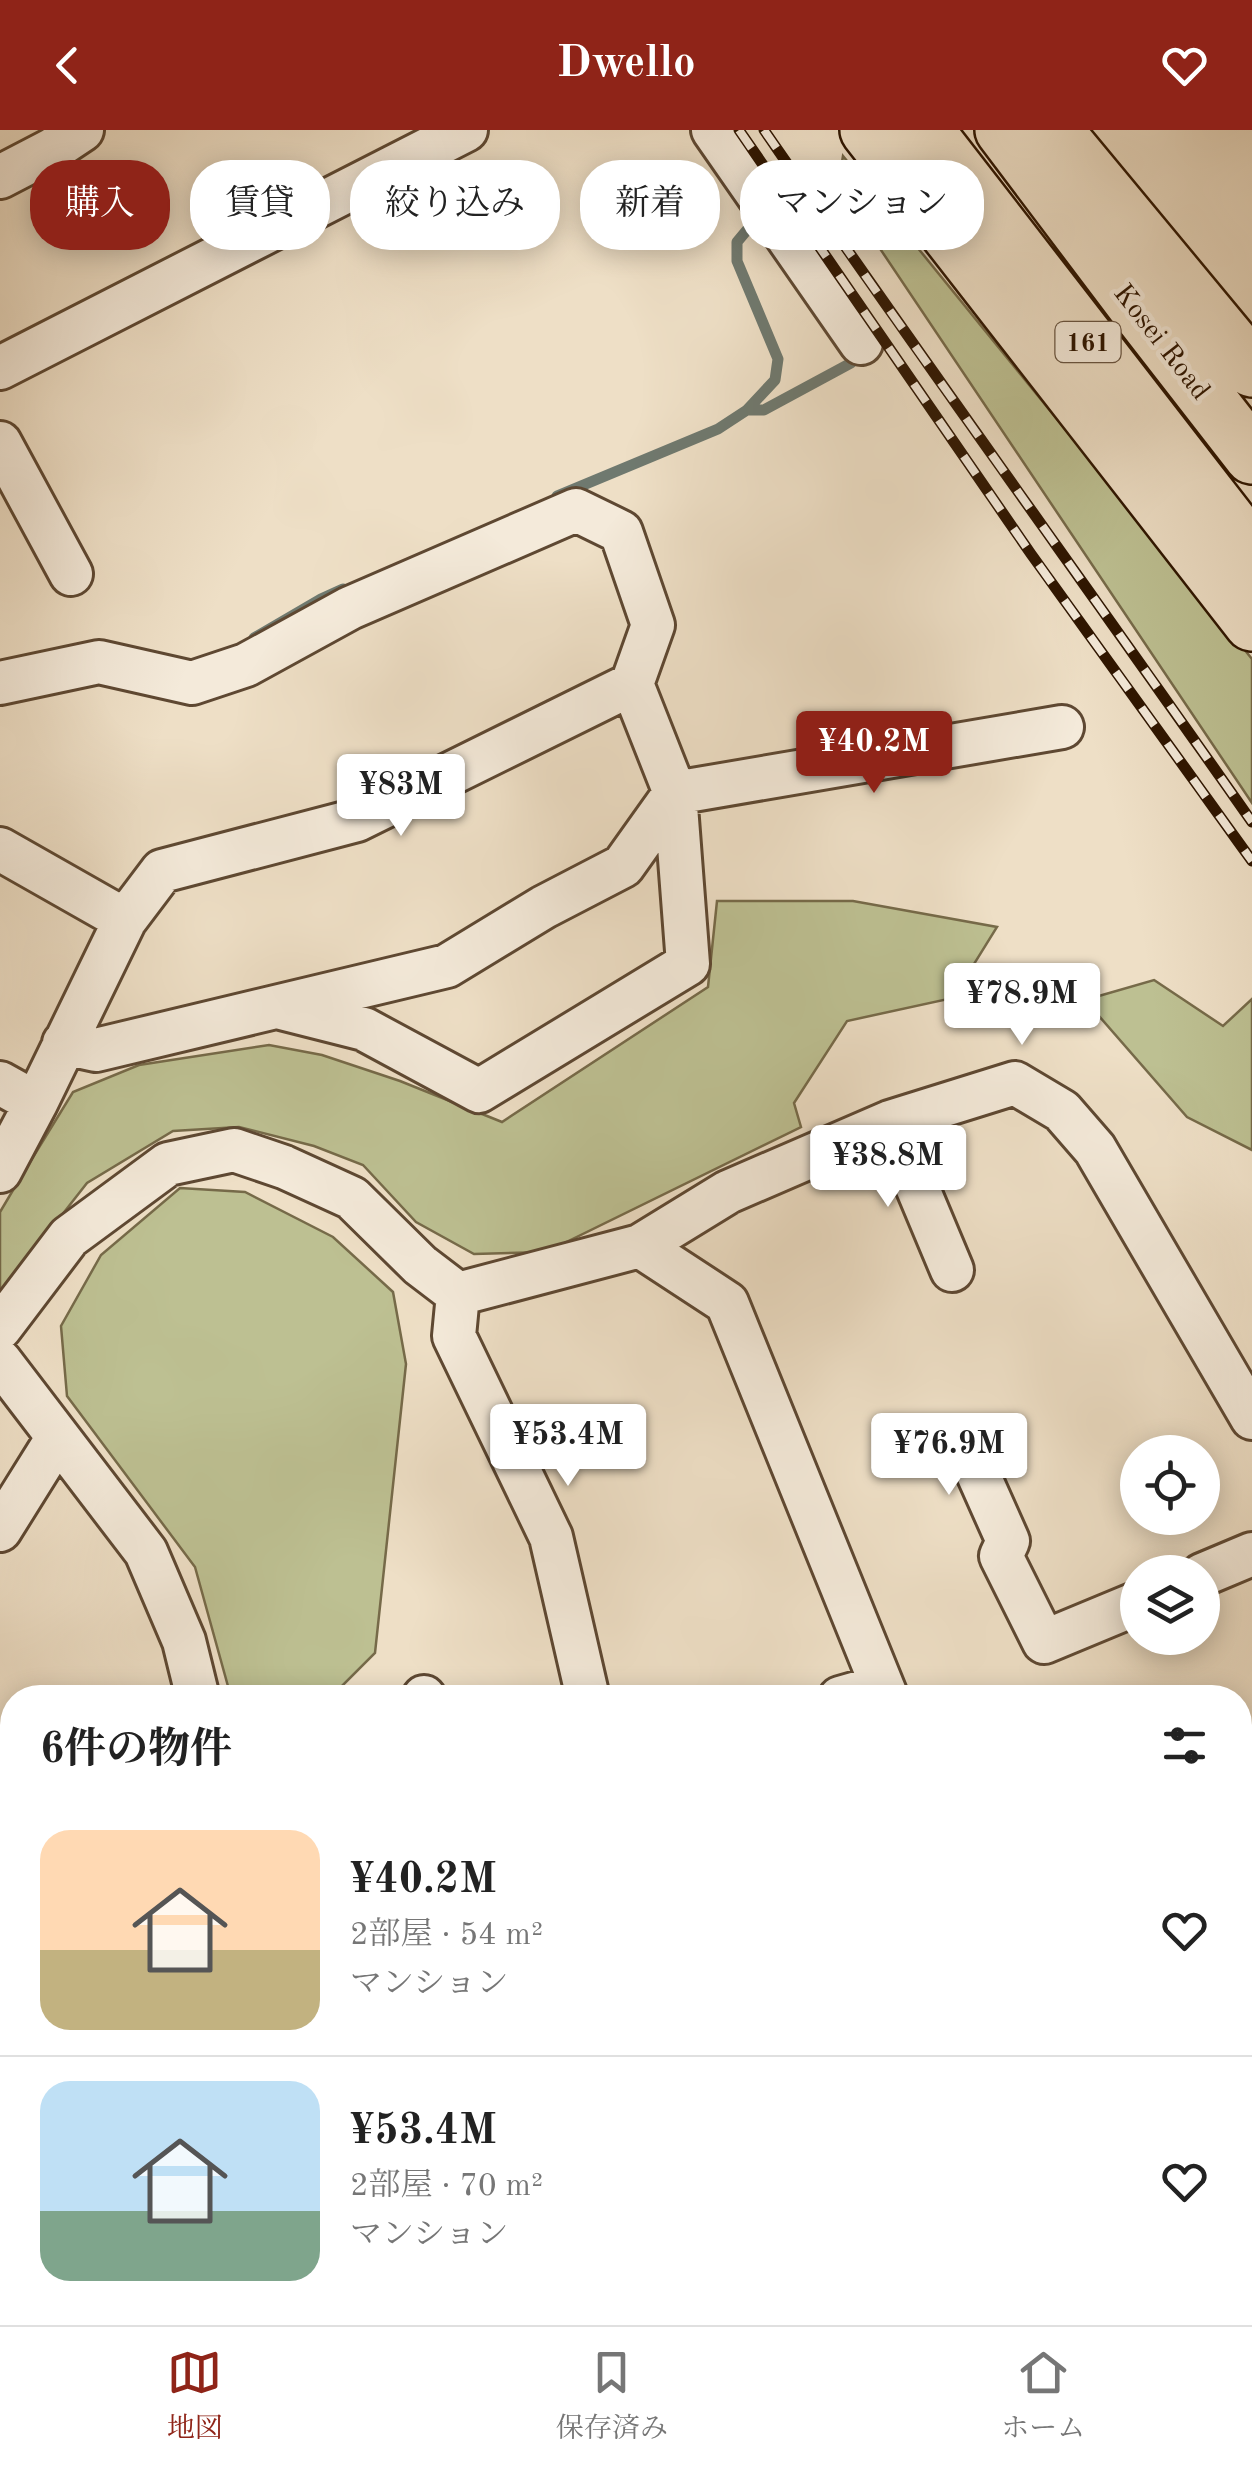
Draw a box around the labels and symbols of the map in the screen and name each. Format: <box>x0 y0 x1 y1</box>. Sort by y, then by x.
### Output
street label: Kosei Road <box>1107 280 1214 406</box>
road number: 161 <box>1056 322 1120 362</box>
pin: ¥40.2M <box>793 711 955 796</box>
pin: ¥83M <box>342 754 460 839</box>
pin: ¥78.9M <box>941 963 1103 1048</box>
pin: ¥38.8M <box>807 1125 969 1210</box>
pin: ¥53.4M <box>487 1404 649 1489</box>
pin: ¥76.9M <box>868 1413 1030 1498</box>

